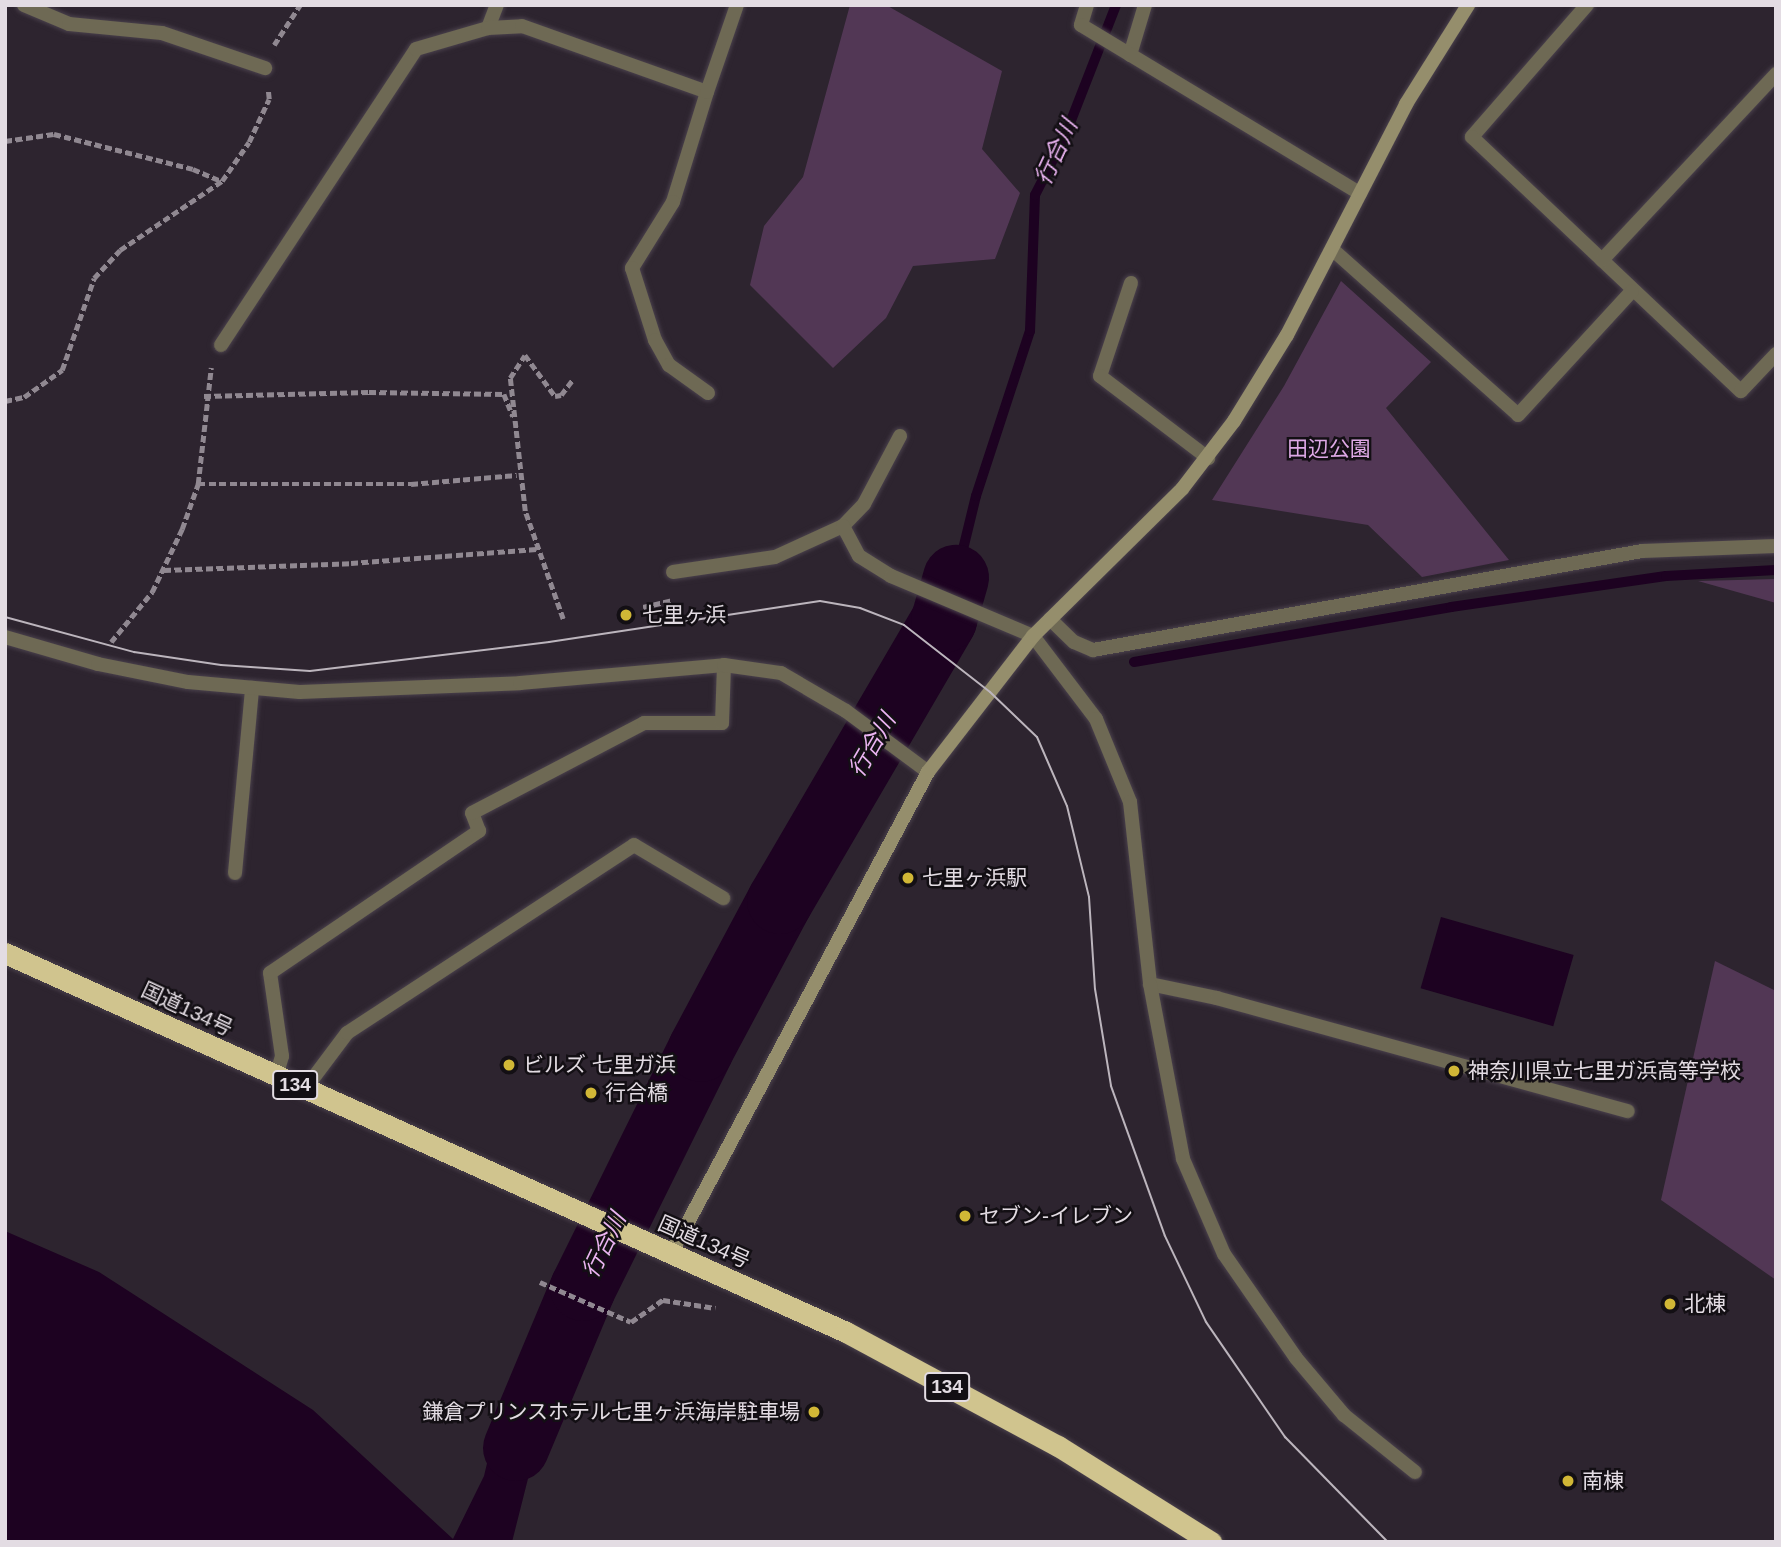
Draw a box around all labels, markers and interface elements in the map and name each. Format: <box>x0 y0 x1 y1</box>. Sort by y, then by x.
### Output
water label: 行合川 <box>1029 115 1083 189</box>
park label: 田辺公園 <box>1287 436 1371 462</box>
place label: 七里ヶ浜 <box>642 602 726 628</box>
marker: 七里ヶ浜 <box>616 605 636 625</box>
water label: 行合川 <box>843 708 901 782</box>
place label: 七里ヶ浜駅 <box>922 865 1027 891</box>
marker: 七里ヶ浜駅 <box>900 870 916 886</box>
street label: 国道134号 <box>137 977 237 1041</box>
place label: ビルズ 七里ガ浜 <box>523 1052 676 1078</box>
marker: ビルズ 七里ガ浜 <box>501 1057 517 1073</box>
place label: 神奈川県立七里ガ浜高等学校 <box>1468 1058 1741 1084</box>
marker: 神奈川県立七里ガ浜高等学校 <box>1446 1063 1462 1079</box>
road number: 134 <box>270 1070 320 1100</box>
place label: 行合橋 <box>605 1080 668 1106</box>
marker: 行合橋 <box>583 1085 599 1101</box>
place label: セブン-イレブン <box>979 1203 1133 1229</box>
water label: 行合川 <box>576 1208 632 1282</box>
marker: セブン-イレブン <box>957 1208 973 1224</box>
street label: 国道134号 <box>654 1211 754 1273</box>
place label: 北棟 <box>1684 1291 1726 1317</box>
marker: 北棟 <box>1662 1296 1678 1312</box>
road number: 134 <box>922 1372 972 1402</box>
place label: 鎌倉プリンスホテル七里ヶ浜海岸駐車場 <box>422 1399 800 1425</box>
marker: 鎌倉プリンスホテル七里ヶ浜海岸駐車場 <box>806 1404 822 1420</box>
place label: 南棟 <box>1582 1468 1624 1494</box>
marker: 南棟 <box>1560 1473 1576 1489</box>

